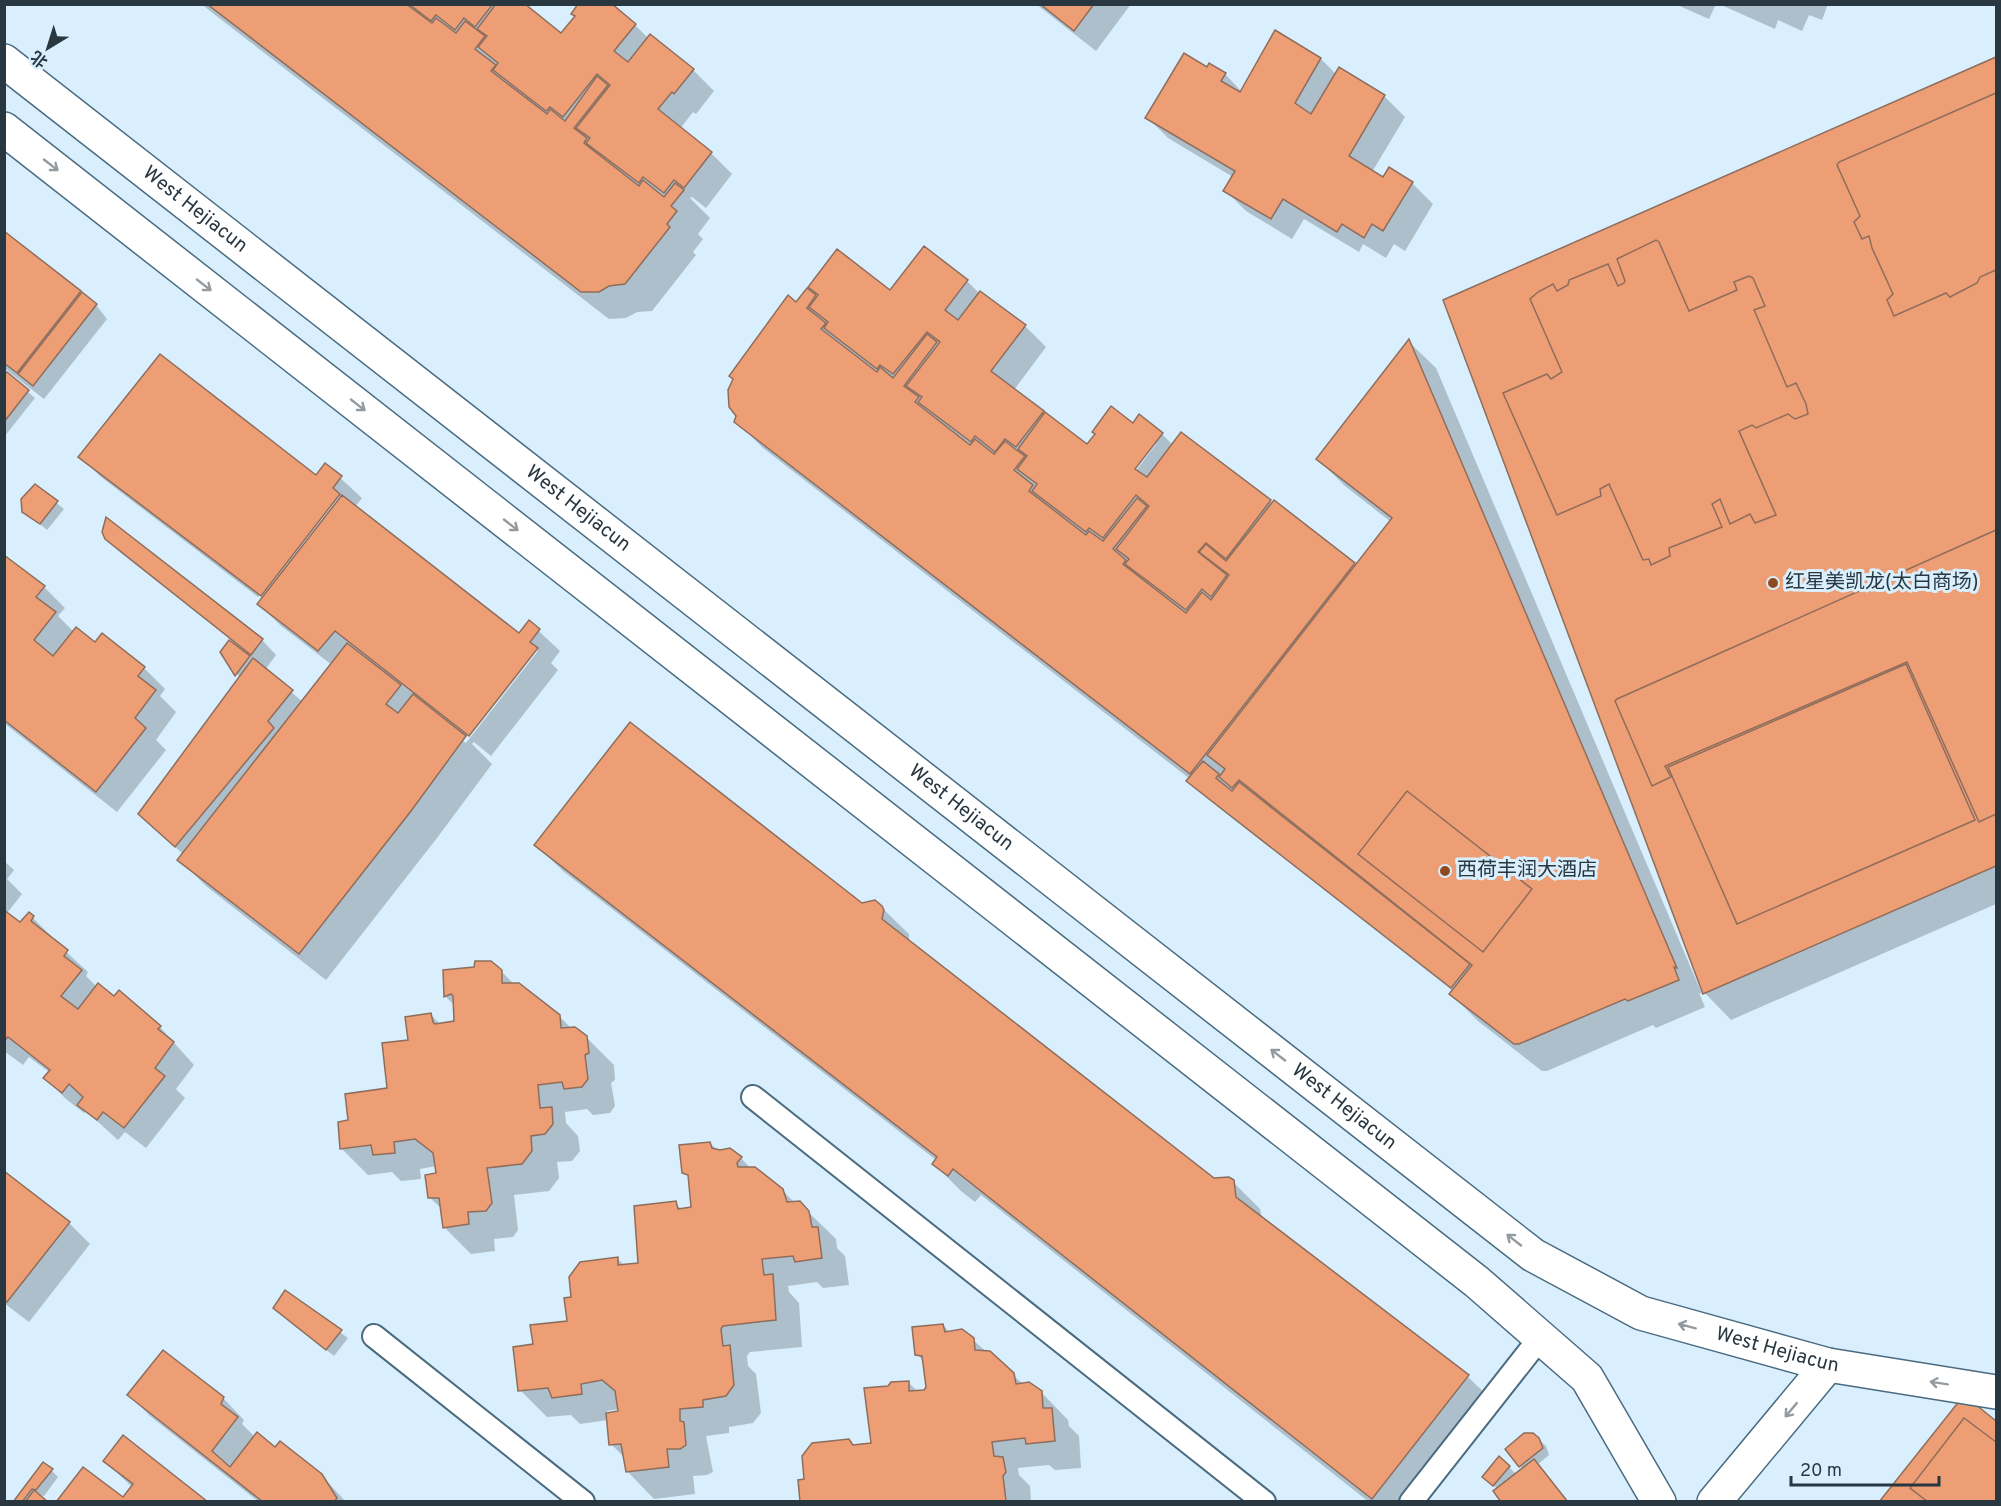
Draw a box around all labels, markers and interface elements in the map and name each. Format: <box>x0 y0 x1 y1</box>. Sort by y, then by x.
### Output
north arrow <box>18 18 78 78</box>
text: 北 <box>28 45 52 71</box>
one-way arrow <box>42 158 58 171</box>
street label: West Hejiacun <box>137 161 253 259</box>
one-way arrow <box>196 278 212 291</box>
one-way arrow <box>349 399 365 412</box>
street label: West Hejiacun <box>520 460 636 558</box>
one-way arrow <box>503 519 519 532</box>
place label: 红星·美凯龙(太白商场) <box>1785 570 1979 596</box>
marker: 红星·美凯龙(太白商场) <box>1766 576 1780 590</box>
street label: West Hejiacun <box>903 759 1019 857</box>
place label: 西荷丰润大酒店 <box>1457 858 1597 884</box>
marker: 西荷丰润大酒店 <box>1438 864 1452 878</box>
one-way arrow <box>1270 1049 1286 1062</box>
street label: West Hejiacun <box>1286 1058 1402 1157</box>
one-way arrow <box>1506 1234 1522 1247</box>
one-way arrow <box>1678 1320 1697 1331</box>
street label: West Hejiacun <box>1713 1321 1841 1380</box>
one-way arrow <box>1929 1377 1949 1388</box>
one-way arrow <box>1784 1402 1798 1417</box>
scale bar <box>1791 1449 1940 1487</box>
text: 20 m <box>1800 1460 1842 1483</box>

